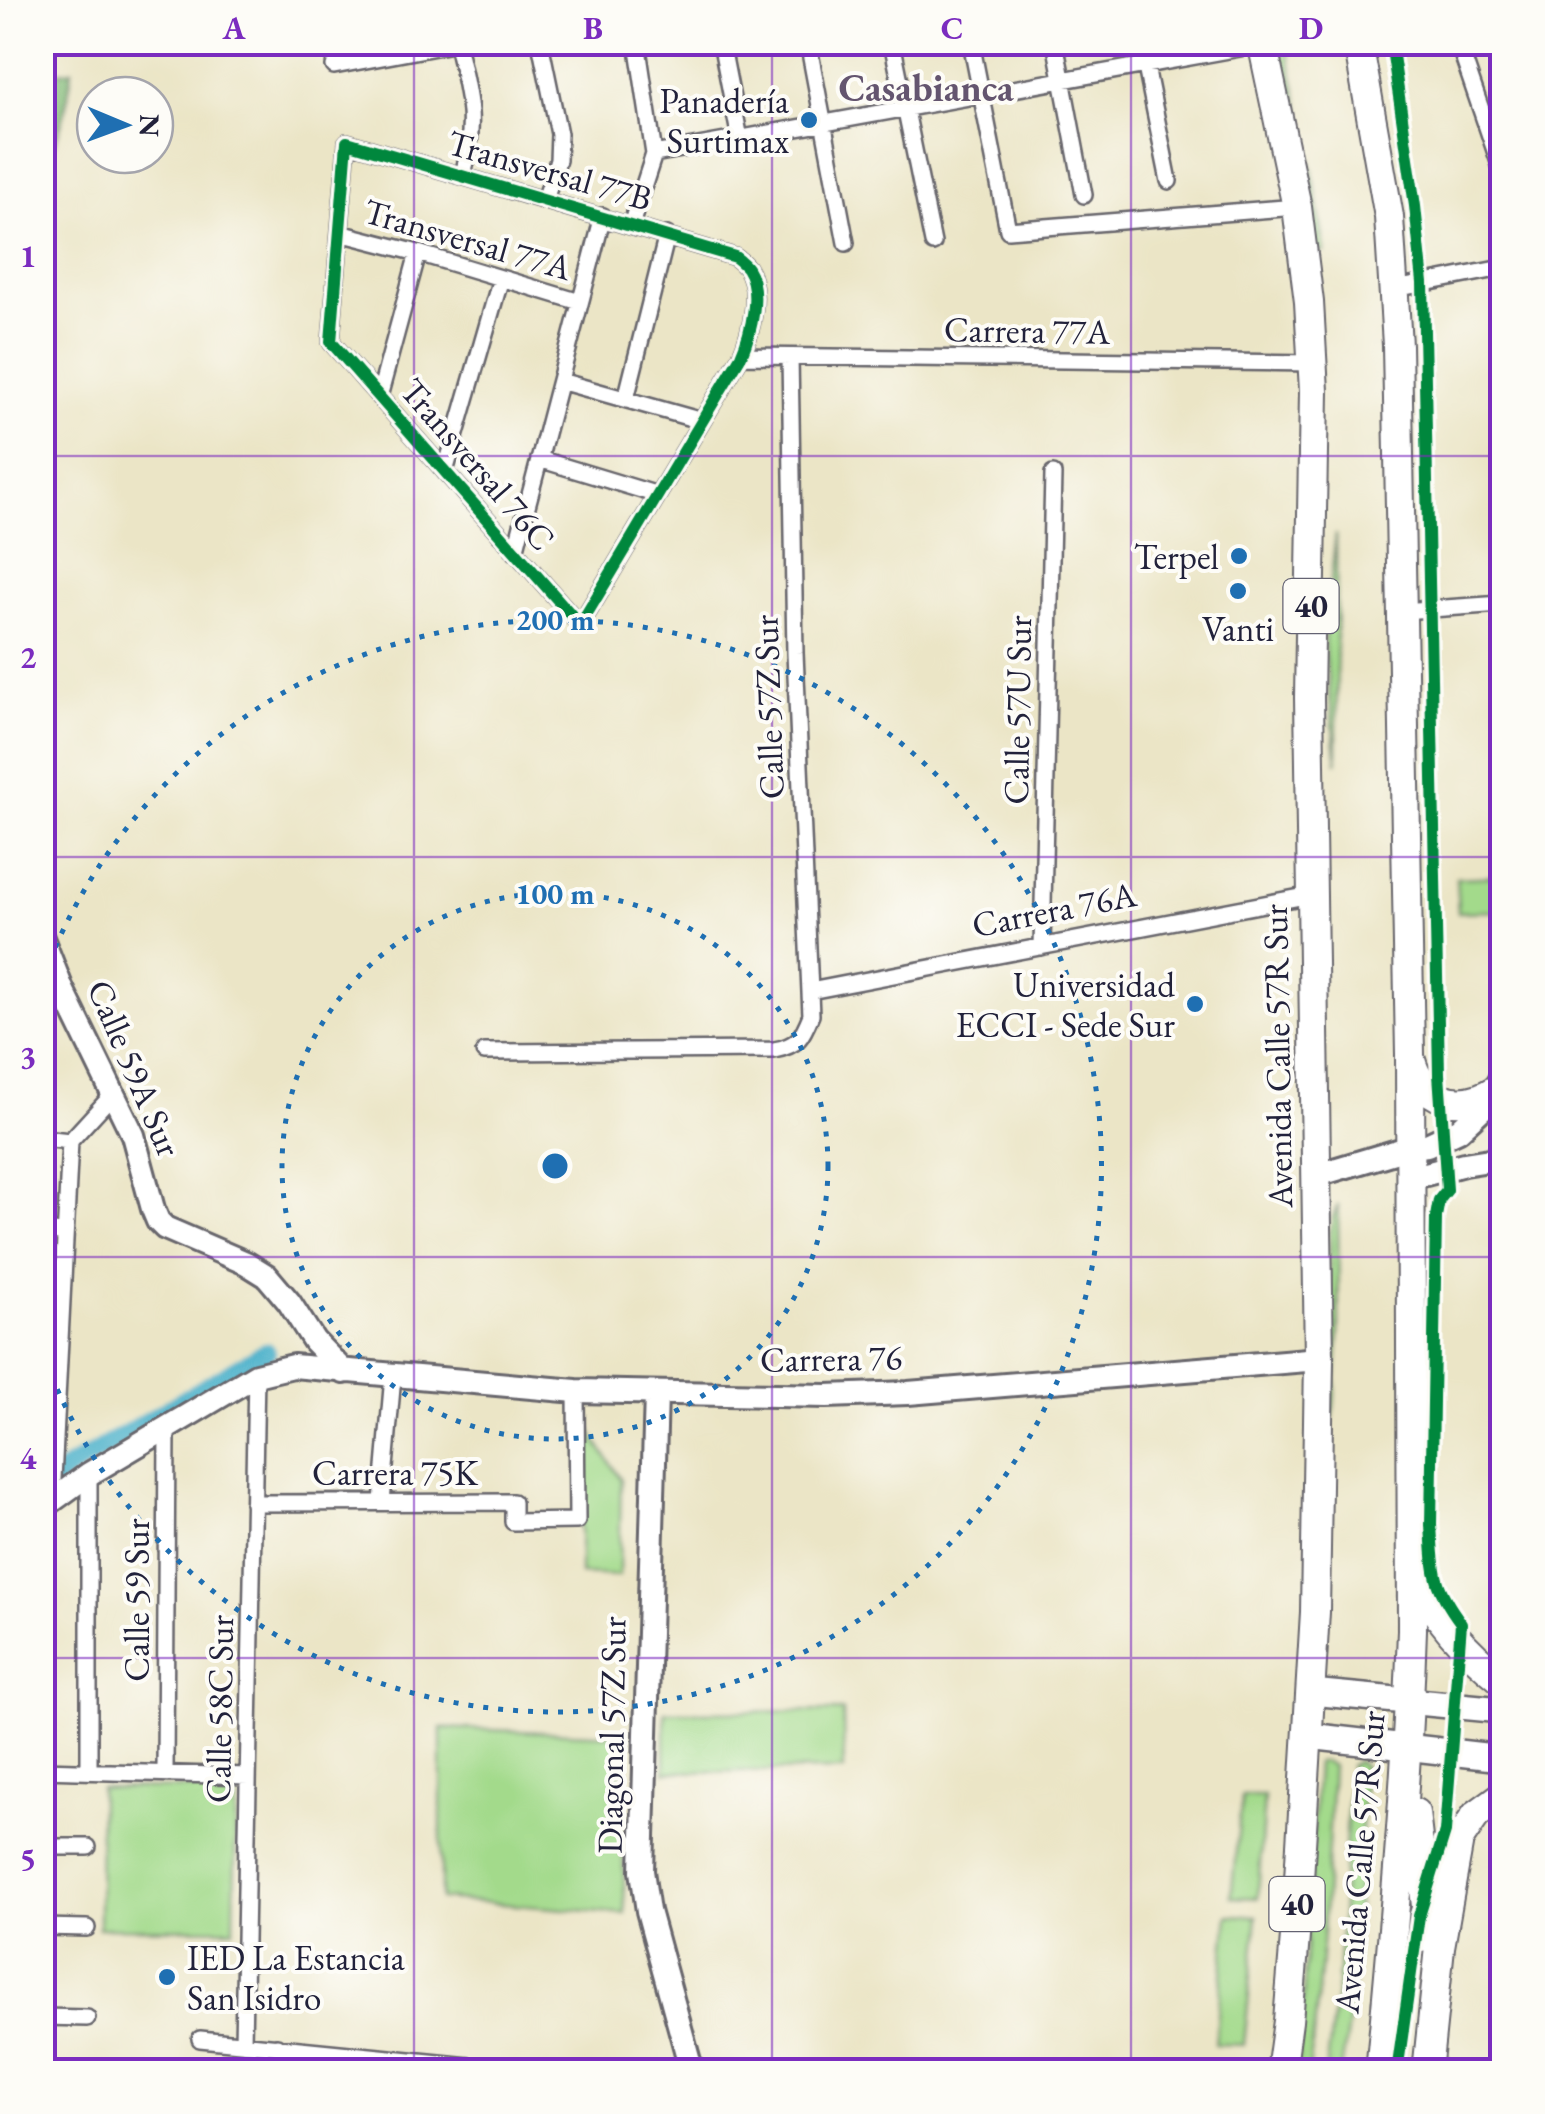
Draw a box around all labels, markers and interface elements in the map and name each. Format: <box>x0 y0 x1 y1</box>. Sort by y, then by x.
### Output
text: A <box>221 7 246 49</box>
text: B <box>583 7 603 49</box>
text: C <box>941 7 963 49</box>
text: D <box>1299 7 1323 49</box>
district label: Casabianca <box>838 63 1014 112</box>
north arrow <box>75 75 175 175</box>
place label: Panadería Surtimax <box>659 78 789 163</box>
marker: Panadería Surtimax <box>798 109 820 131</box>
text: N <box>132 114 168 137</box>
street label: Transversal 77B <box>443 119 657 221</box>
street label: Transversal 77A <box>359 188 578 290</box>
text: 1 <box>20 235 36 277</box>
street label: Carrera 77A <box>943 306 1111 354</box>
street label: Transversal 76C <box>391 368 565 560</box>
place label: Terpel <box>1134 534 1219 579</box>
marker: Terpel <box>1228 545 1250 567</box>
road number: 40 <box>1284 579 1338 633</box>
marker: Vanti <box>1227 580 1249 602</box>
text: 200 m <box>516 600 594 639</box>
place label: Vanti <box>1202 606 1274 651</box>
street label: Calle 57Z Sur <box>742 614 794 800</box>
street label: Calle 57U Sur <box>993 615 1041 805</box>
text: 2 <box>20 636 37 678</box>
street label: Carrera 76A <box>968 871 1141 947</box>
text: 100 m <box>516 874 594 913</box>
street label: Avenida Calle 57R Sur <box>1252 903 1302 1209</box>
place label: Universidad ECCI - Sede Sur <box>956 962 1175 1047</box>
street label: Calle 59A Sur <box>78 973 192 1163</box>
marker: Universidad ECCI - Sede Sur <box>1184 993 1206 1015</box>
text: 3 <box>20 1036 36 1078</box>
centre of rings <box>537 1148 573 1184</box>
street label: Carrera 76 <box>760 1334 902 1382</box>
text: 4 <box>20 1437 38 1479</box>
street label: Carrera 75K <box>312 1450 479 1495</box>
street label: Calle 59 Sur <box>114 1518 159 1682</box>
street label: Calle 58C Sur <box>195 1614 243 1803</box>
street label: Diagonal 57Z Sur <box>586 1616 636 1854</box>
street label: Avenida Calle 57R Sur <box>1323 1708 1395 2016</box>
text: 5 <box>20 1838 36 1880</box>
road number: 40 <box>1270 1877 1324 1931</box>
place label: IED La Estancia San Isidro <box>187 1935 405 2020</box>
marker: IED La Estancia San Isidro <box>156 1966 178 1988</box>

